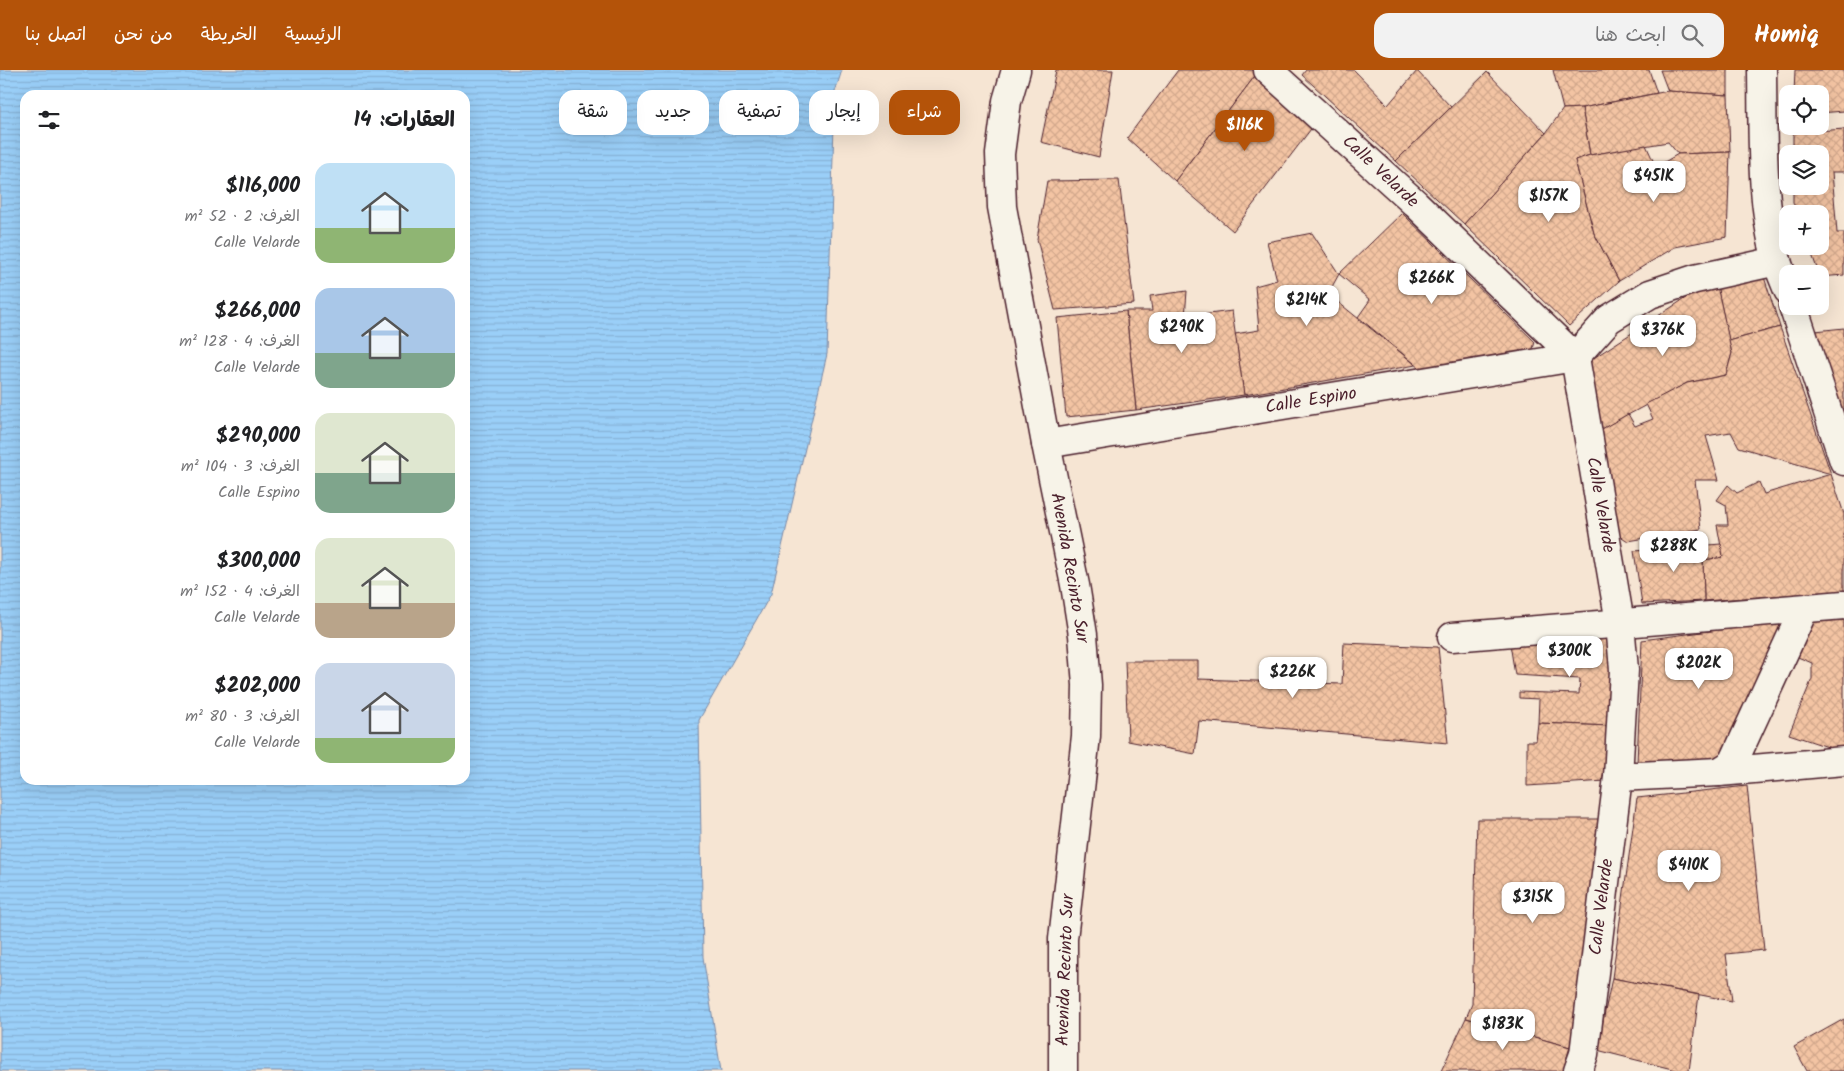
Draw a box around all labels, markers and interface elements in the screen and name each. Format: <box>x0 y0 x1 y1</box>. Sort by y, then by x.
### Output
search box <box>1374 13 1724 58</box>
text: Homiq <box>1754 16 1819 55</box>
text: اتصل بنا <box>25 21 86 50</box>
text: من نحن <box>114 21 173 50</box>
text: الخريطة <box>201 21 257 50</box>
text: الرئيسية <box>285 21 341 50</box>
text: ابحث هنا <box>1595 21 1666 51</box>
icon: search <box>1678 21 1706 49</box>
map controls <box>1779 85 1829 315</box>
button: locate <box>1779 85 1829 135</box>
chip: شقة <box>559 90 627 135</box>
chip: جديد <box>637 90 709 135</box>
chip: تصفية <box>719 90 799 135</box>
chip: إيجار <box>809 90 879 135</box>
chip: شراء <box>889 90 960 135</box>
text: العقارات: 14 <box>354 104 455 137</box>
icon: filters <box>35 106 63 134</box>
pin: $116K <box>1210 109 1280 152</box>
text: $116K <box>1226 113 1264 138</box>
street label: Calle Velarde <box>1335 128 1425 216</box>
button: layers <box>1779 145 1829 195</box>
pin: $451K <box>1619 160 1689 203</box>
text: $451K <box>1634 164 1674 189</box>
text: $116,000 <box>226 170 300 203</box>
pin: $157K <box>1514 180 1584 223</box>
icon: home <box>355 183 415 243</box>
text: $157K <box>1529 184 1569 209</box>
text: الغرف: 2 · 52 m² <box>185 204 300 229</box>
button: + <box>1779 205 1829 255</box>
text: Calle Velarde <box>214 230 300 255</box>
pin: $266K <box>1397 262 1467 305</box>
button: − <box>1779 265 1829 315</box>
text: $266K <box>1409 266 1455 291</box>
pin: $214K <box>1272 284 1342 327</box>
text: $214K <box>1286 288 1328 313</box>
text: $266,000 <box>215 295 300 328</box>
icon: home <box>355 308 415 368</box>
pin: $290K <box>1147 312 1217 354</box>
pin: $376K <box>1628 314 1698 357</box>
text: $290K <box>1160 315 1204 340</box>
text: $376K <box>1641 318 1685 343</box>
text: الغرف: 4 · 128 m² <box>179 329 300 354</box>
text: Calle Velarde <box>214 355 300 380</box>
street label: Calle Espino <box>1263 379 1359 423</box>
text: $290,000 <box>216 420 300 453</box>
icon: home <box>355 433 415 493</box>
text: الغرف: 3 · 104 m² <box>181 454 300 479</box>
street label: Calle Velarde <box>1577 455 1623 555</box>
text: Calle Espino <box>218 480 300 505</box>
street label: Avenida Recinto Sur <box>1042 491 1097 646</box>
pin: $288K <box>1639 530 1709 573</box>
text: $288K <box>1650 534 1698 559</box>
text: $300,000 <box>217 545 300 578</box>
icon: home <box>355 558 415 618</box>
text: الغرف: 4 · 152 m² <box>180 579 300 604</box>
text: Calle Velarde <box>214 605 300 630</box>
pin: $300K <box>1535 636 1605 678</box>
text: $300K <box>1548 639 1592 664</box>
pin: $202K <box>1664 648 1734 690</box>
text: $202K <box>1676 651 1722 676</box>
pin: $226K <box>1258 656 1328 699</box>
text: $226K <box>1270 660 1316 685</box>
text: $202,000 <box>214 670 300 703</box>
icon: home <box>355 683 415 743</box>
text: الغرف: 3 · 80 m² <box>185 704 300 729</box>
text: Calle Velarde <box>214 730 300 755</box>
pin: $410K <box>1654 850 1724 892</box>
text: $410K <box>1669 853 1709 878</box>
street label: Calle Velarde <box>1582 857 1622 957</box>
pin: $315K <box>1498 882 1568 924</box>
text: $315K <box>1513 885 1553 910</box>
street label: Avenida Recinto Sur <box>1049 892 1083 1047</box>
pin: $183K <box>1468 1008 1538 1051</box>
text: $183K <box>1482 1012 1524 1037</box>

